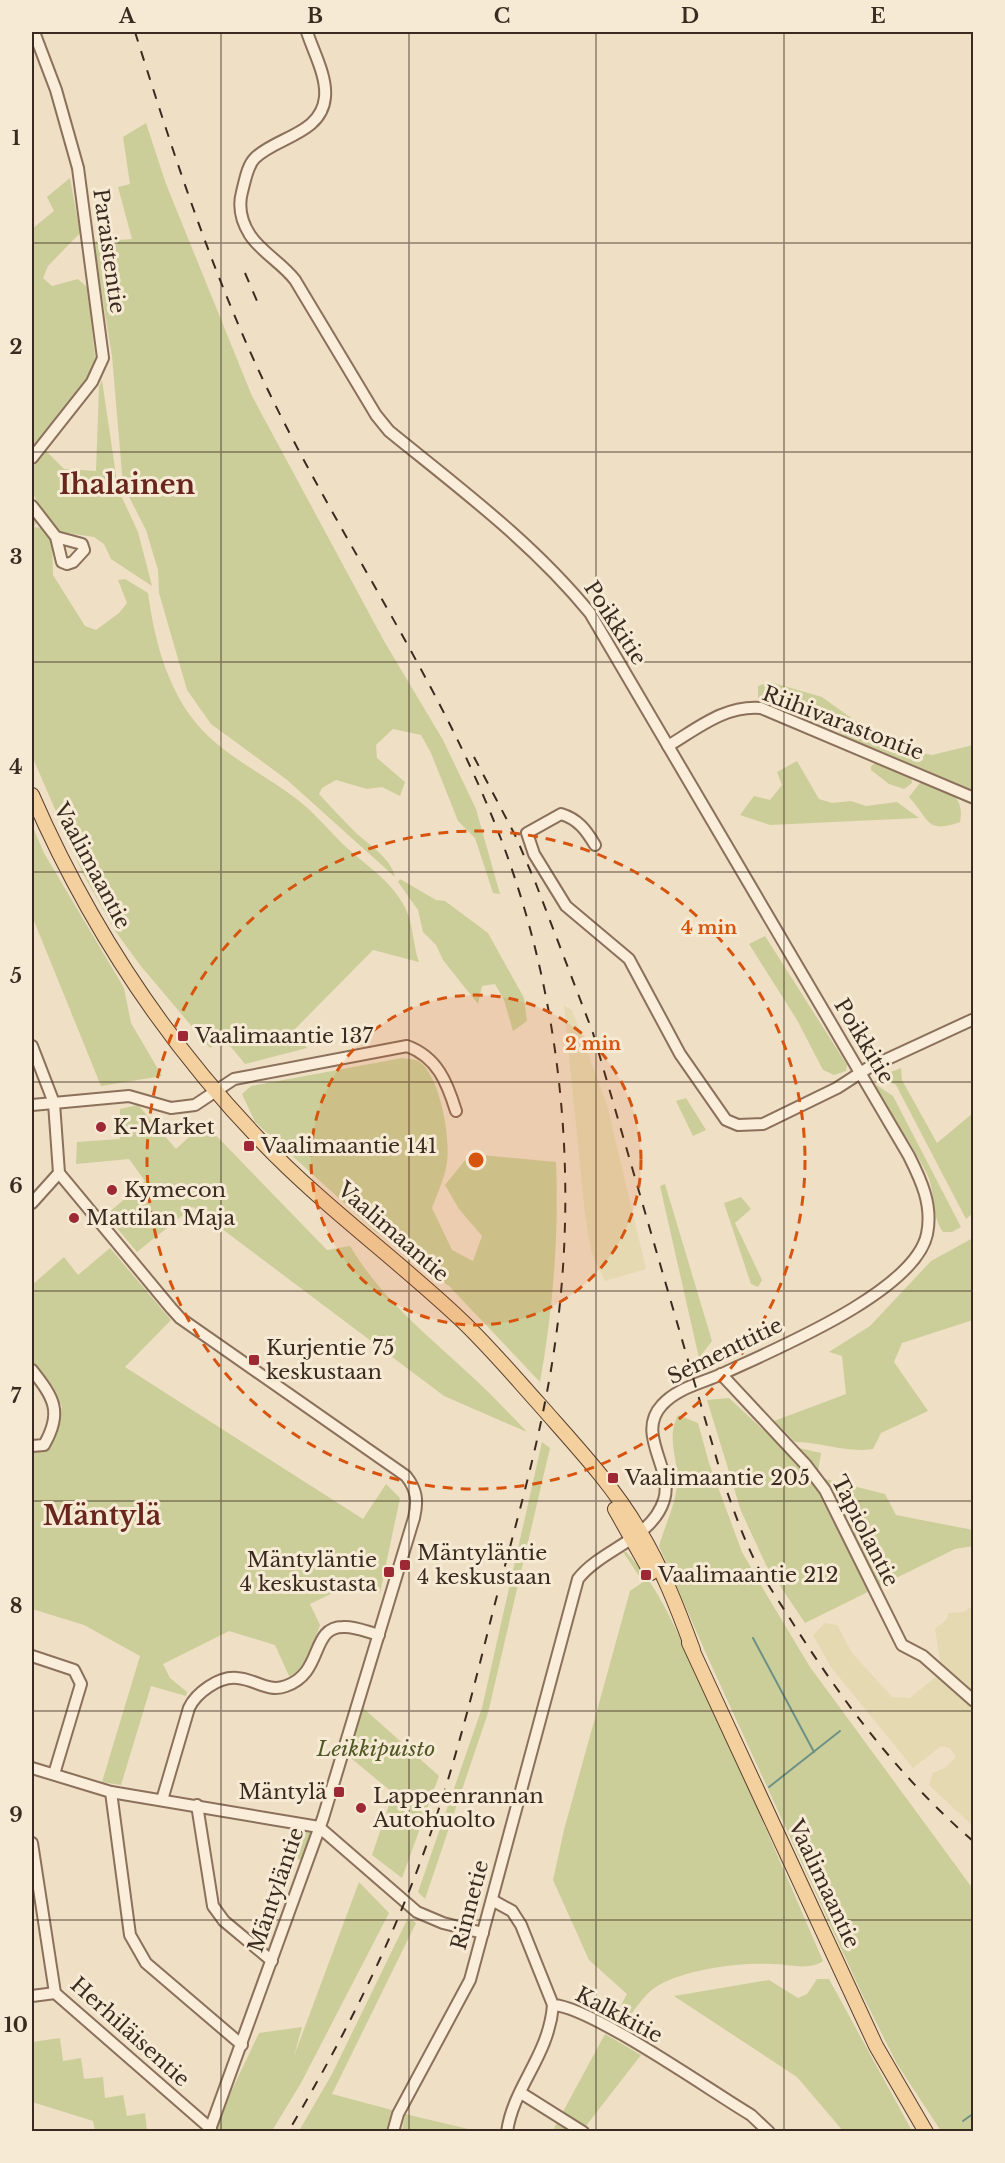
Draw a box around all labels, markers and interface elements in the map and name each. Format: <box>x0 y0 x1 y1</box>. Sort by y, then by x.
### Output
text: A <box>118 4 136 28</box>
text: B <box>307 4 323 28</box>
text: C <box>494 4 510 28</box>
text: D <box>681 4 699 28</box>
text: E <box>870 4 886 28</box>
text: 1 <box>12 126 21 150</box>
street label: Paraistentie <box>87 187 131 315</box>
text: 2 <box>9 335 23 359</box>
district label: Ihalainen <box>59 468 195 501</box>
text: 3 <box>10 545 22 569</box>
street label: Poikkitie <box>578 576 652 670</box>
street label: Riihivarastontie <box>758 680 928 766</box>
text: 4 <box>9 755 23 779</box>
street label: Vaalimaantie <box>47 798 136 934</box>
text: 4 min <box>681 917 737 939</box>
text: 5 <box>10 964 22 988</box>
street label: Poikkitie <box>828 994 900 1088</box>
place label: Vaalimaantie 137 <box>194 1023 373 1049</box>
marker: Vaalimaantie 137 <box>176 1029 190 1043</box>
text: 2 min <box>565 1033 621 1055</box>
place label: K-Market <box>113 1114 215 1140</box>
marker: K-Market <box>94 1120 108 1134</box>
place label: Vaalimaantie 141 <box>260 1133 437 1159</box>
marker: Vaalimaantie 141 <box>242 1139 256 1153</box>
centre of rings <box>466 1150 486 1170</box>
text: 6 <box>9 1174 23 1198</box>
street label: Vaalimaantie <box>331 1176 454 1287</box>
place label: Kymecon <box>124 1177 226 1203</box>
marker: Kymecon <box>105 1183 119 1197</box>
place label: Mattilan Maja <box>86 1205 235 1231</box>
marker: Mattilan Maja <box>67 1211 81 1225</box>
street label: Sementtitie <box>663 1312 787 1390</box>
place label: Kurjentie 75 keskustaan <box>266 1335 394 1385</box>
marker: Kurjentie 75 keskustaan <box>247 1353 261 1367</box>
text: 7 <box>11 1384 22 1408</box>
place label: Vaalimaantie 205 <box>624 1465 810 1491</box>
marker: Vaalimaantie 205 <box>606 1471 620 1485</box>
street label: Tapiolantie <box>826 1471 904 1591</box>
district label: Mäntylä <box>43 1499 162 1532</box>
place label: Mäntyläntie 4 keskustaan <box>417 1540 551 1590</box>
place label: Mäntyläntie 4 keskustasta <box>240 1547 377 1597</box>
marker: Mäntyläntie 4 keskustaan <box>398 1558 412 1572</box>
place label: Vaalimaantie 212 <box>657 1562 838 1588</box>
marker: Mäntyläntie 4 keskustasta <box>382 1565 396 1579</box>
marker: Vaalimaantie 212 <box>639 1568 653 1582</box>
text: 8 <box>10 1594 22 1618</box>
park label: Leikkipuisto <box>316 1736 435 1762</box>
place label: Mäntylä <box>238 1779 327 1805</box>
place label: Lappeenrannan Autohuolto <box>372 1783 544 1833</box>
marker: Mäntylä <box>332 1785 346 1799</box>
marker: Lappeenrannan Autohuolto <box>354 1801 368 1815</box>
text: 9 <box>9 1803 23 1827</box>
street label: Vaalimaantie <box>782 1815 865 1953</box>
street label: Mäntyläntie <box>243 1824 309 1956</box>
street label: Rinnetie <box>446 1857 494 1953</box>
street label: Herhiläisentie <box>65 1972 195 2092</box>
street label: Kalkkitie <box>571 1981 667 2049</box>
text: 10 <box>4 2013 28 2037</box>

